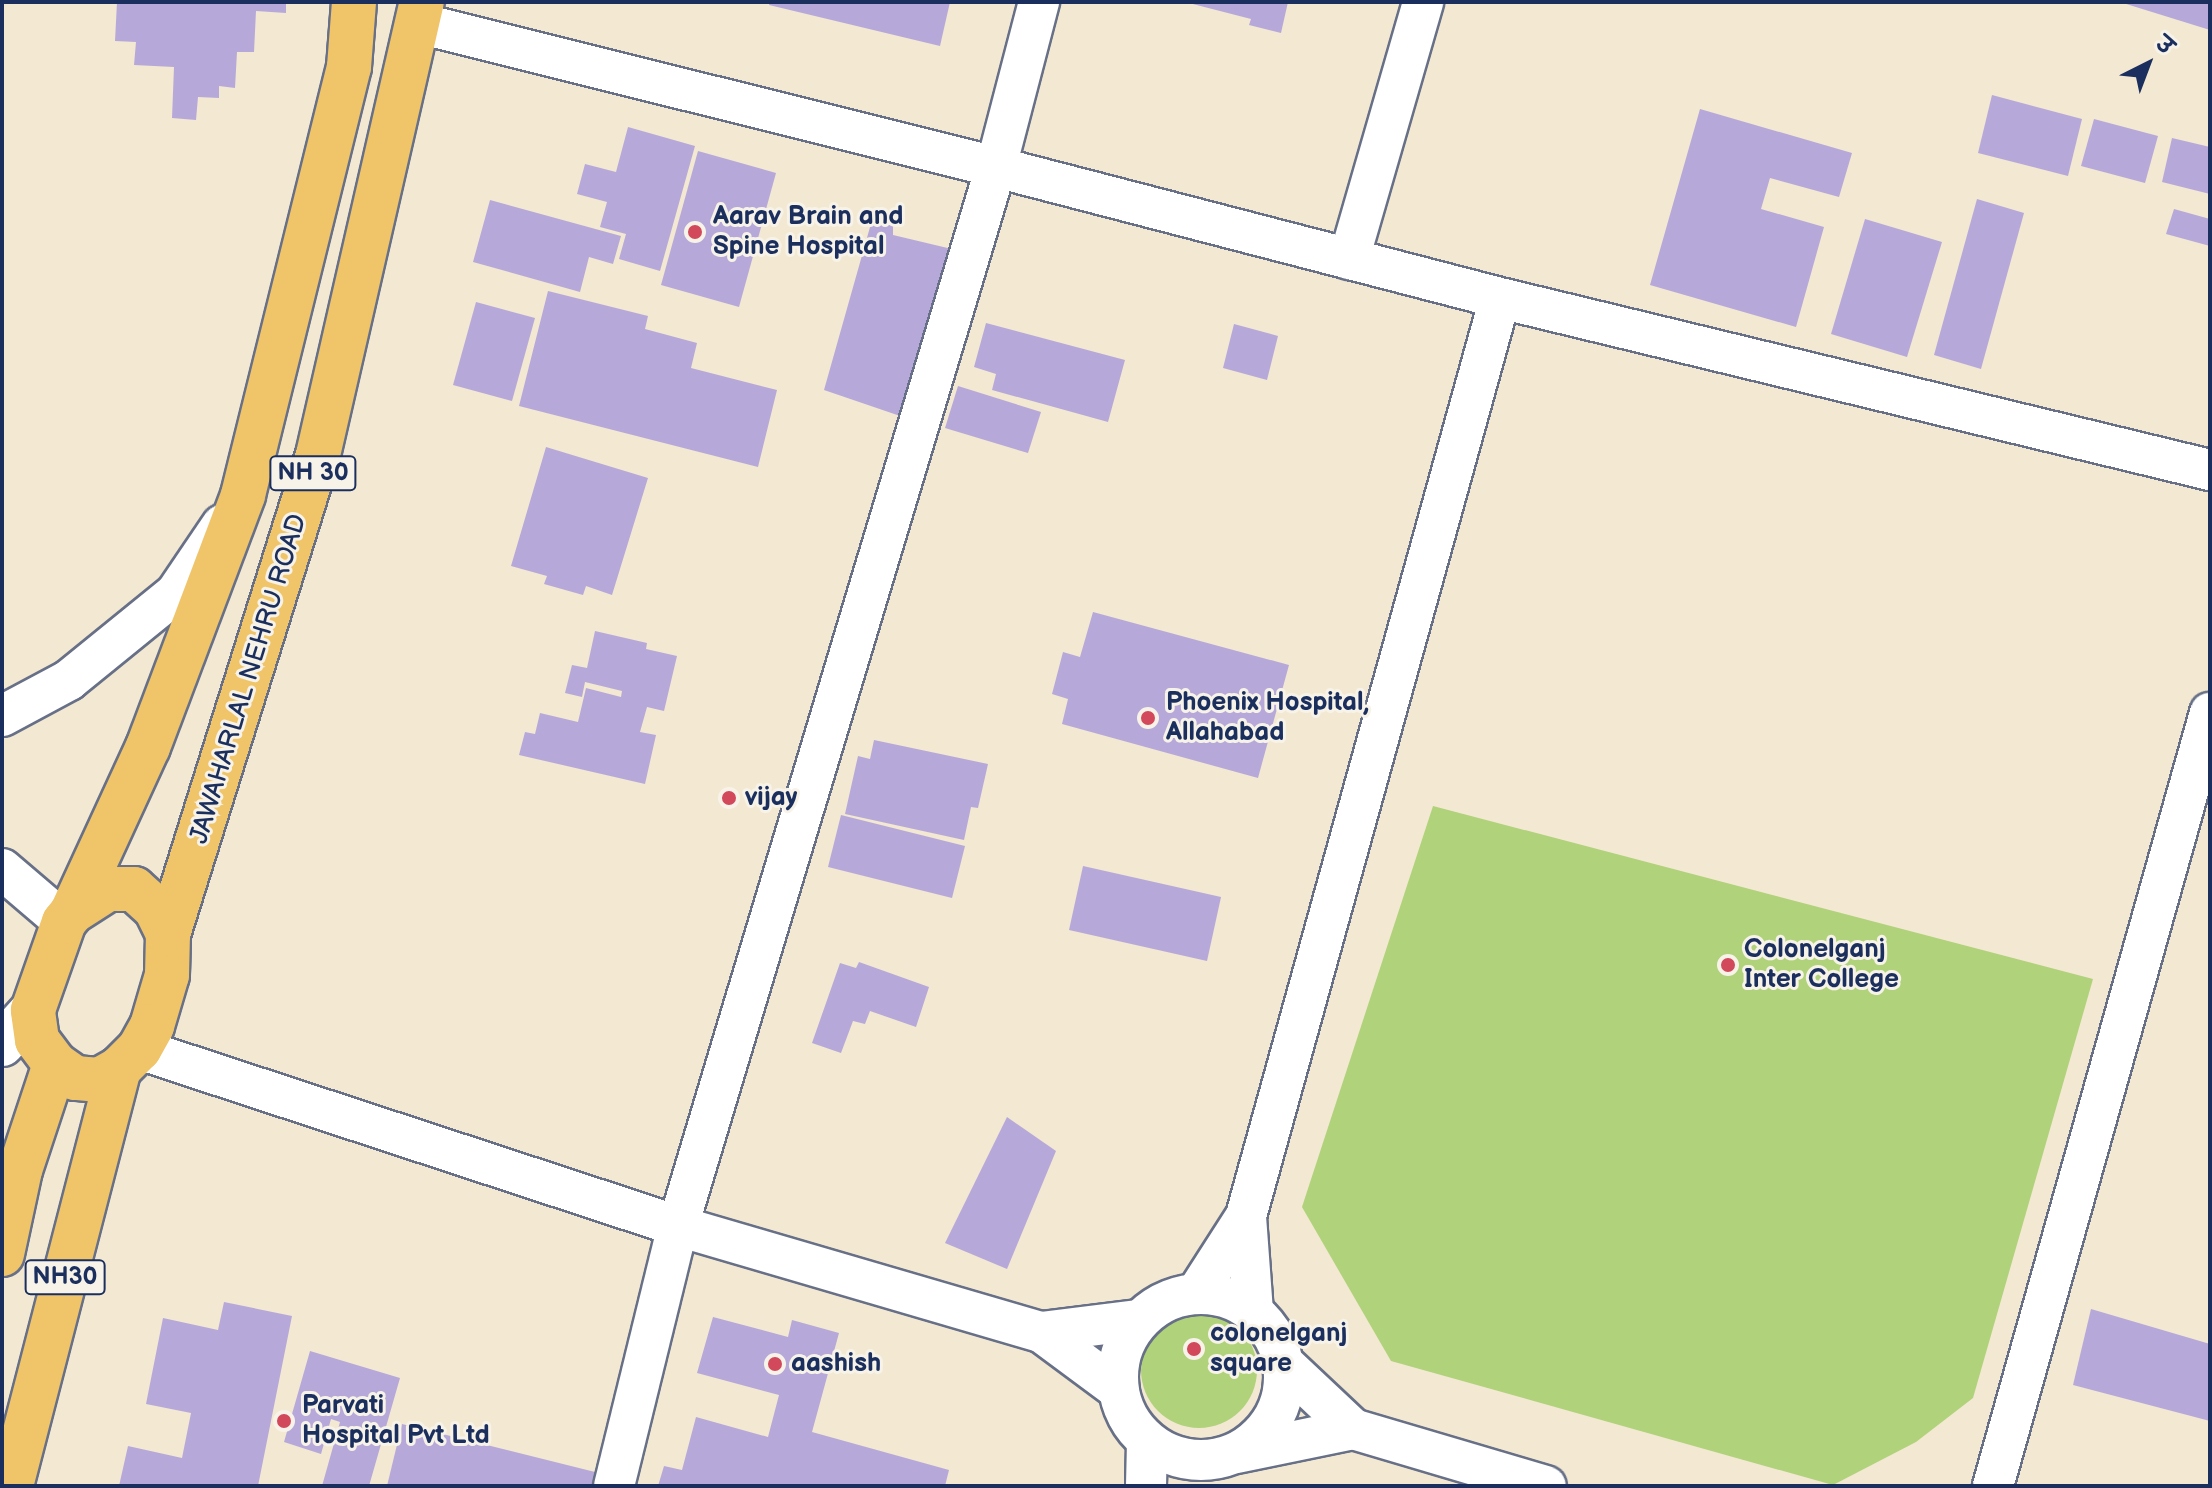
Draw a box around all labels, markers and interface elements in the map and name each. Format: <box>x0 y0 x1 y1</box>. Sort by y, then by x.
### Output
north arrow <box>2108 24 2188 104</box>
text: उ <box>2150 31 2179 61</box>
place label: Aarav Brain and Spine Hospital <box>713 201 903 262</box>
marker: Aarav Brain and Spine Hospital <box>684 221 706 243</box>
road number: NH 30 <box>269 453 357 493</box>
street label: JAWAHARLAL NEHRU ROAD <box>184 510 314 848</box>
place label: Phoenix Hospital, Allahabad <box>1166 687 1369 748</box>
marker: Phoenix Hospital, Allahabad <box>1137 707 1159 729</box>
place label: vijay <box>745 782 797 814</box>
marker: vijay <box>720 789 738 807</box>
place label: Colonelganj Inter College <box>1744 934 1899 996</box>
marker: Colonelganj Inter College <box>1719 956 1737 974</box>
road number: NH30 <box>23 1257 107 1297</box>
place label: colonelganj square <box>1210 1318 1347 1380</box>
marker: colonelganj square <box>1185 1340 1203 1358</box>
place label: aashish <box>791 1348 881 1380</box>
marker: aashish <box>766 1355 784 1373</box>
place label: Parvati Hospital Pvt Ltd <box>302 1390 490 1452</box>
marker: Parvati Hospital Pvt Ltd <box>273 1410 295 1432</box>

